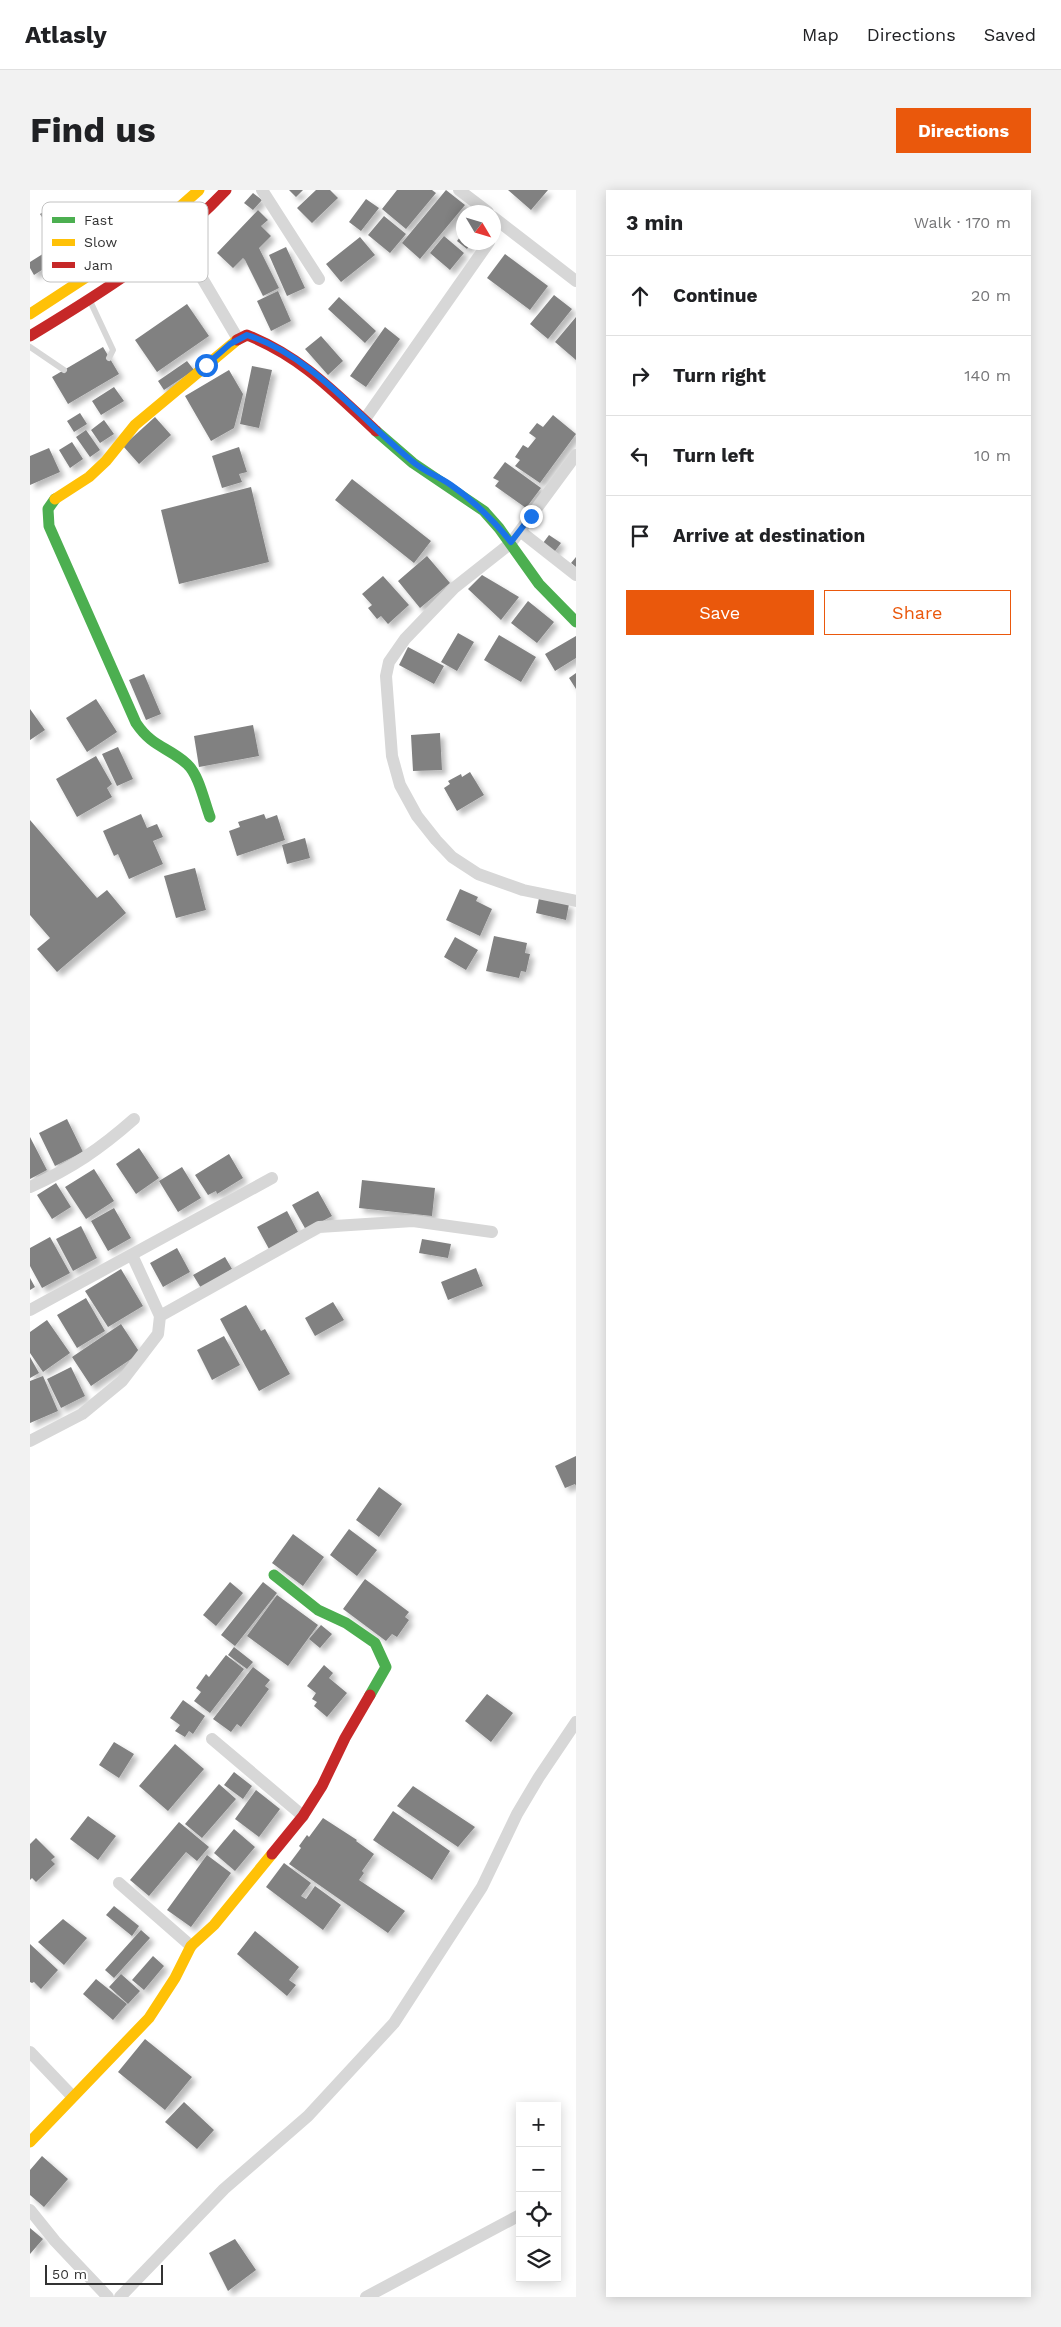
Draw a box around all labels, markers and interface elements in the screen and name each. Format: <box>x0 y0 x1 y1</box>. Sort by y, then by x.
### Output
text: Atlasly <box>25 21 107 49</box>
text: Map <box>802 24 839 45</box>
text: Directions <box>867 24 956 45</box>
text: Saved <box>984 24 1036 45</box>
button: Directions <box>896 108 1031 153</box>
text: Find us <box>30 109 156 151</box>
legend <box>42 202 208 282</box>
north arrow <box>456 205 501 250</box>
text: 3 min <box>626 210 683 235</box>
text: Fast <box>84 212 113 228</box>
text: Walk · 170 m <box>914 213 1011 232</box>
text: Slow <box>84 234 117 250</box>
text: Jam <box>84 257 113 273</box>
icon: ahead <box>626 282 654 310</box>
text: Continue <box>673 284 757 307</box>
text: 20 m <box>971 286 1011 305</box>
route start <box>195 354 218 377</box>
icon: right <box>626 362 654 390</box>
text: Turn right <box>673 364 766 387</box>
text: 140 m <box>964 366 1011 385</box>
icon: left <box>626 442 654 470</box>
text: Turn left <box>673 444 754 467</box>
text: 10 m <box>974 446 1011 465</box>
route end <box>520 505 543 528</box>
icon: arrive <box>626 522 654 550</box>
text: Arrive at destination <box>673 524 865 547</box>
button: Save <box>626 590 814 635</box>
button: Share <box>824 590 1011 635</box>
map controls <box>516 2102 561 2282</box>
button: + <box>516 2102 561 2147</box>
button: − <box>516 2147 561 2192</box>
button: locate <box>516 2192 561 2237</box>
button: layers <box>516 2237 561 2282</box>
scale bar <box>45 2262 162 2285</box>
text: 50 m <box>52 2266 87 2282</box>

